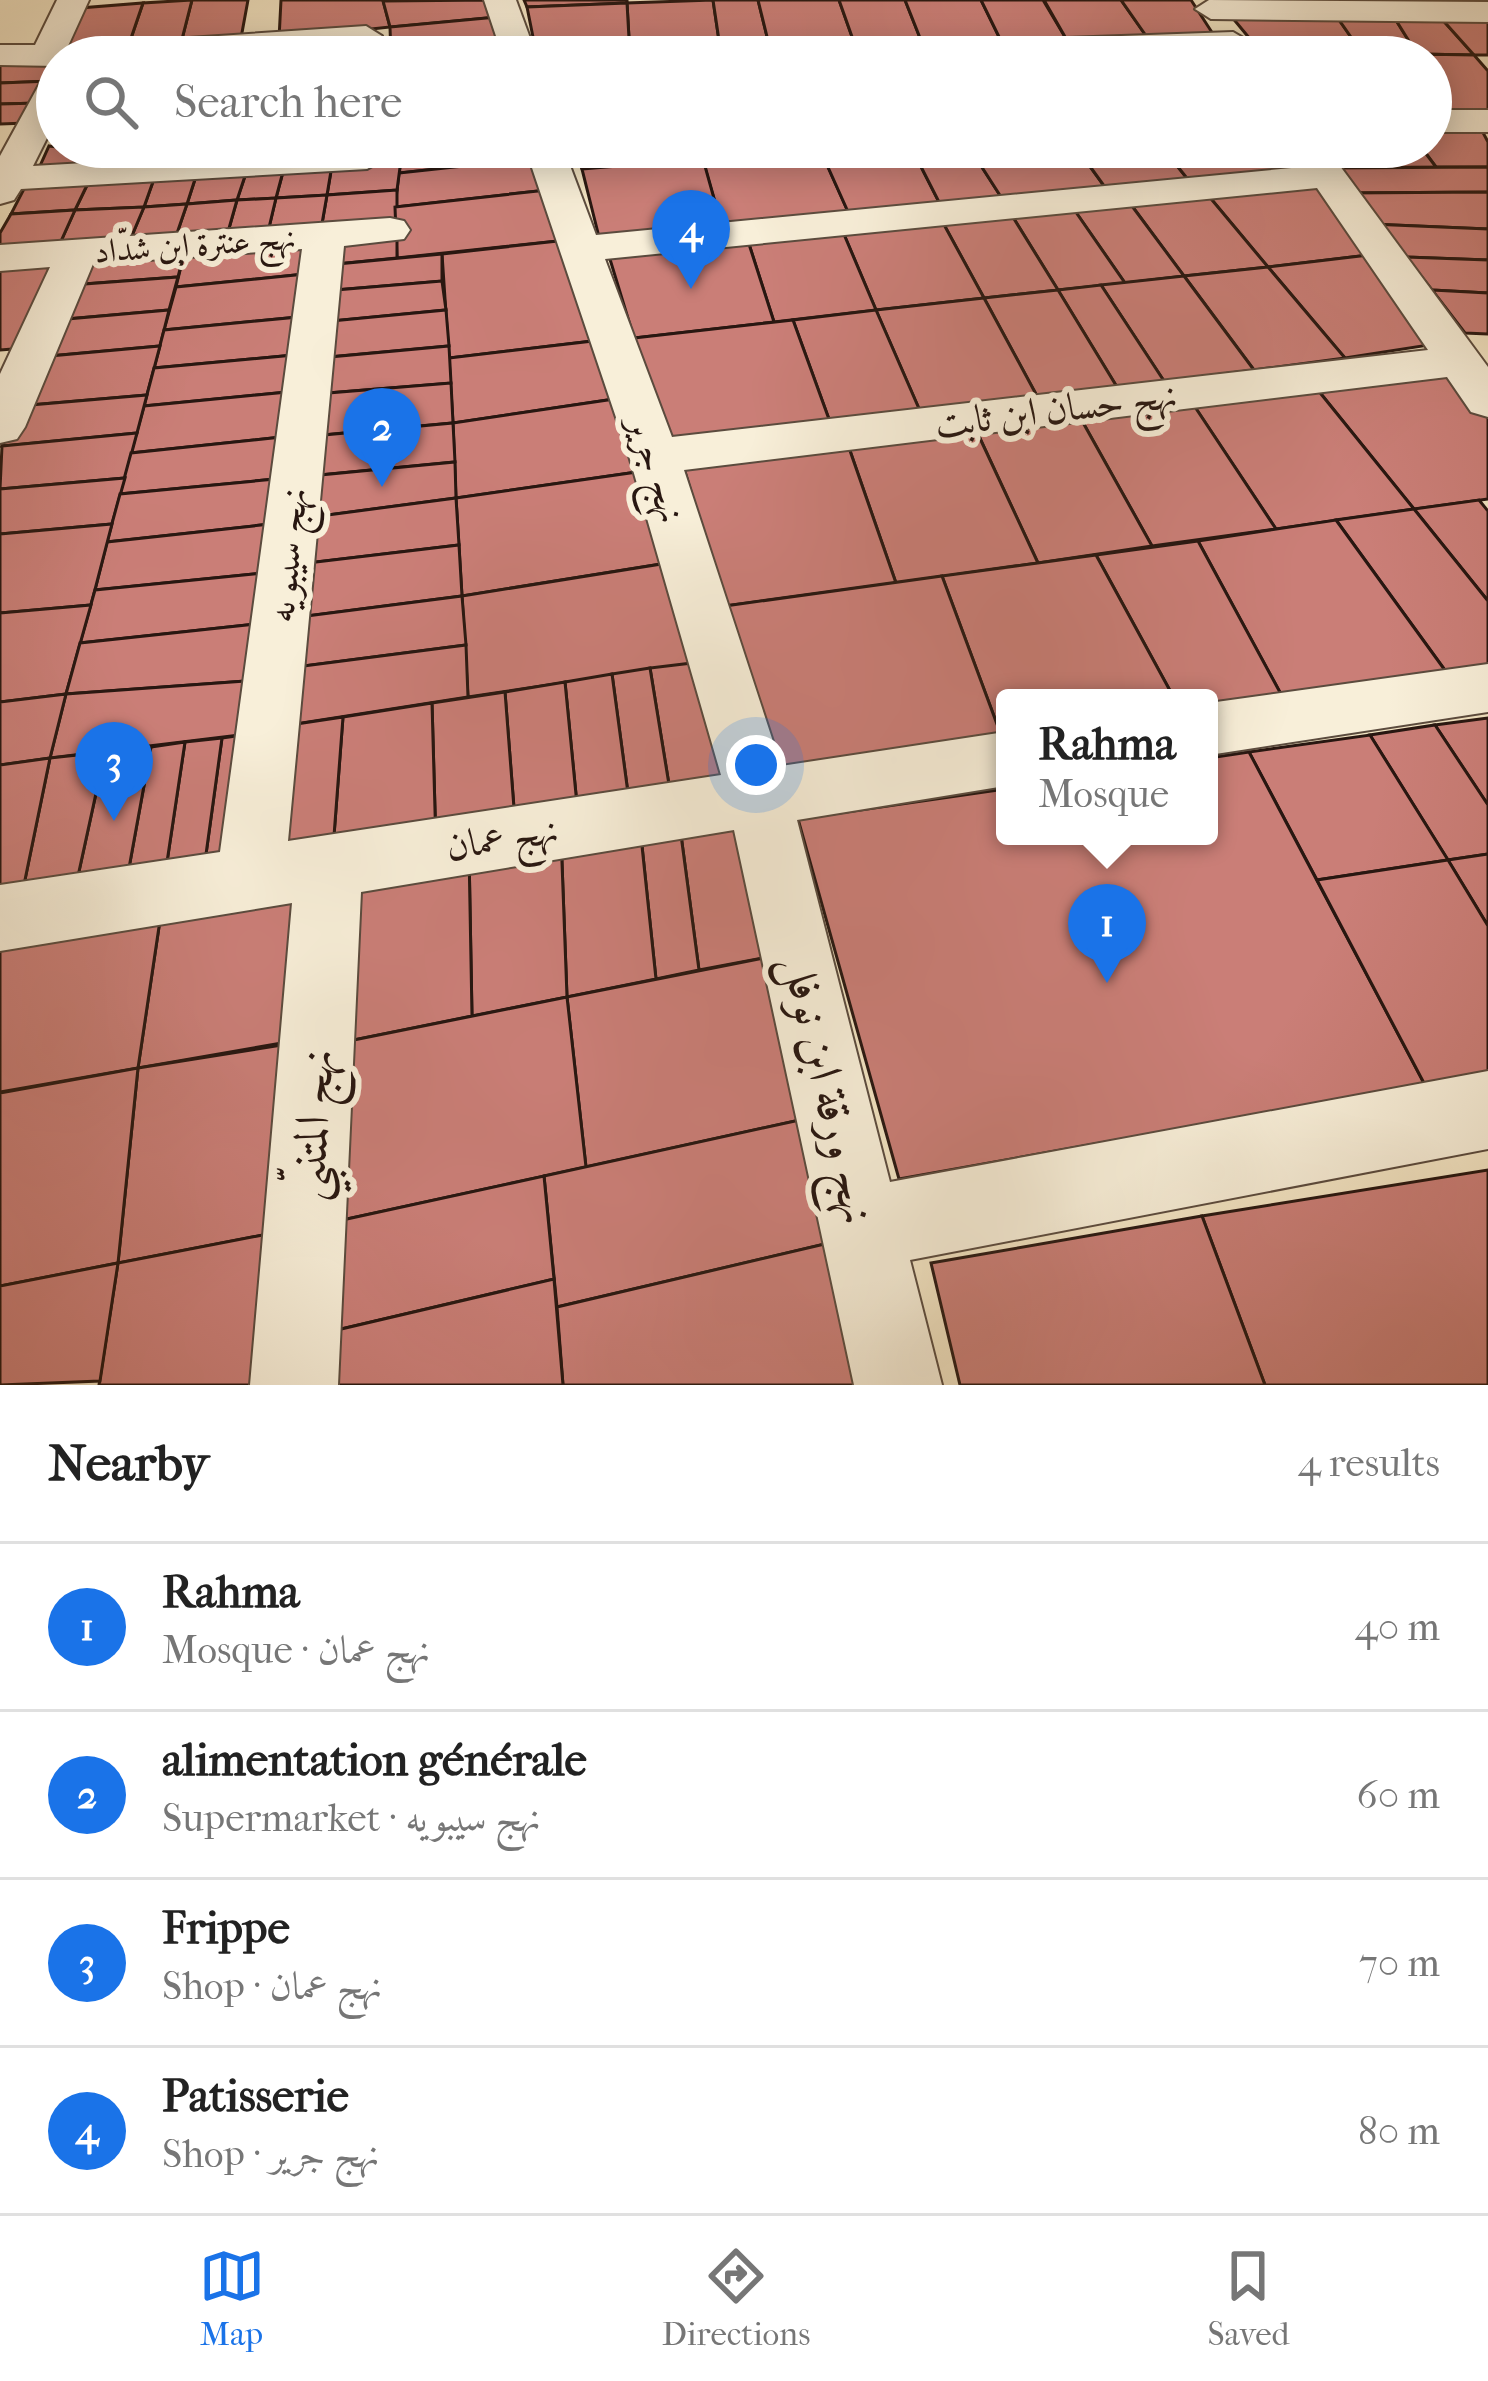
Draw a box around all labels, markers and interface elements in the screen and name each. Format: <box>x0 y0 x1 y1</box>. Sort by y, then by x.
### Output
search box <box>36 36 1452 168</box>
icon: search <box>78 69 144 135</box>
text: Search here <box>174 76 402 129</box>
pin: 4 <box>652 190 730 289</box>
street label: نهج عنترة ابن شدّاد <box>93 215 298 280</box>
street label: نهج حسان ابن ثابت <box>932 371 1181 458</box>
pin: 2 <box>343 388 421 487</box>
street label: نهج جرير <box>606 406 696 532</box>
street label: نهج سيبويه <box>257 485 328 626</box>
popup <box>996 689 1218 845</box>
text: Rahma <box>1038 718 1176 771</box>
pin: 3 <box>75 722 153 821</box>
your location <box>726 735 786 795</box>
text: Mosque <box>1038 771 1169 817</box>
street label: نهج عمان <box>443 806 563 880</box>
pin: 1 <box>1068 884 1146 983</box>
street label: نهج ورقة ابن نوفل <box>757 949 887 1232</box>
street label: نهج المتنبّي <box>274 1047 361 1204</box>
text: Nearby <box>48 1433 209 1493</box>
text: 4 results <box>1298 1440 1440 1486</box>
text: Rahma <box>162 1566 300 1619</box>
text: 1 <box>80 1604 94 1650</box>
text: 40 m <box>1355 1604 1440 1650</box>
text: Mosque · نهج عمان <box>162 1627 430 1673</box>
text: alimentation générale <box>162 1734 587 1787</box>
text: 2 <box>77 1772 97 1818</box>
text: 60 m <box>1357 1772 1440 1818</box>
text: Supermarket · نهج سيبويه <box>162 1795 541 1841</box>
text: Frippe <box>162 1902 290 1955</box>
text: 3 <box>79 1940 95 1986</box>
text: 70 m <box>1359 1940 1440 1986</box>
text: Shop · نهج عمان <box>162 1963 382 2009</box>
text: Patisserie <box>162 2070 349 2123</box>
text: 4 <box>75 2108 99 2154</box>
text: 80 m <box>1358 2108 1440 2154</box>
text: Shop · نهج جرير <box>162 2131 379 2177</box>
tab: Map <box>199 2243 265 2354</box>
tab: Directions <box>662 2243 810 2354</box>
tab: Saved <box>1208 2243 1289 2354</box>

